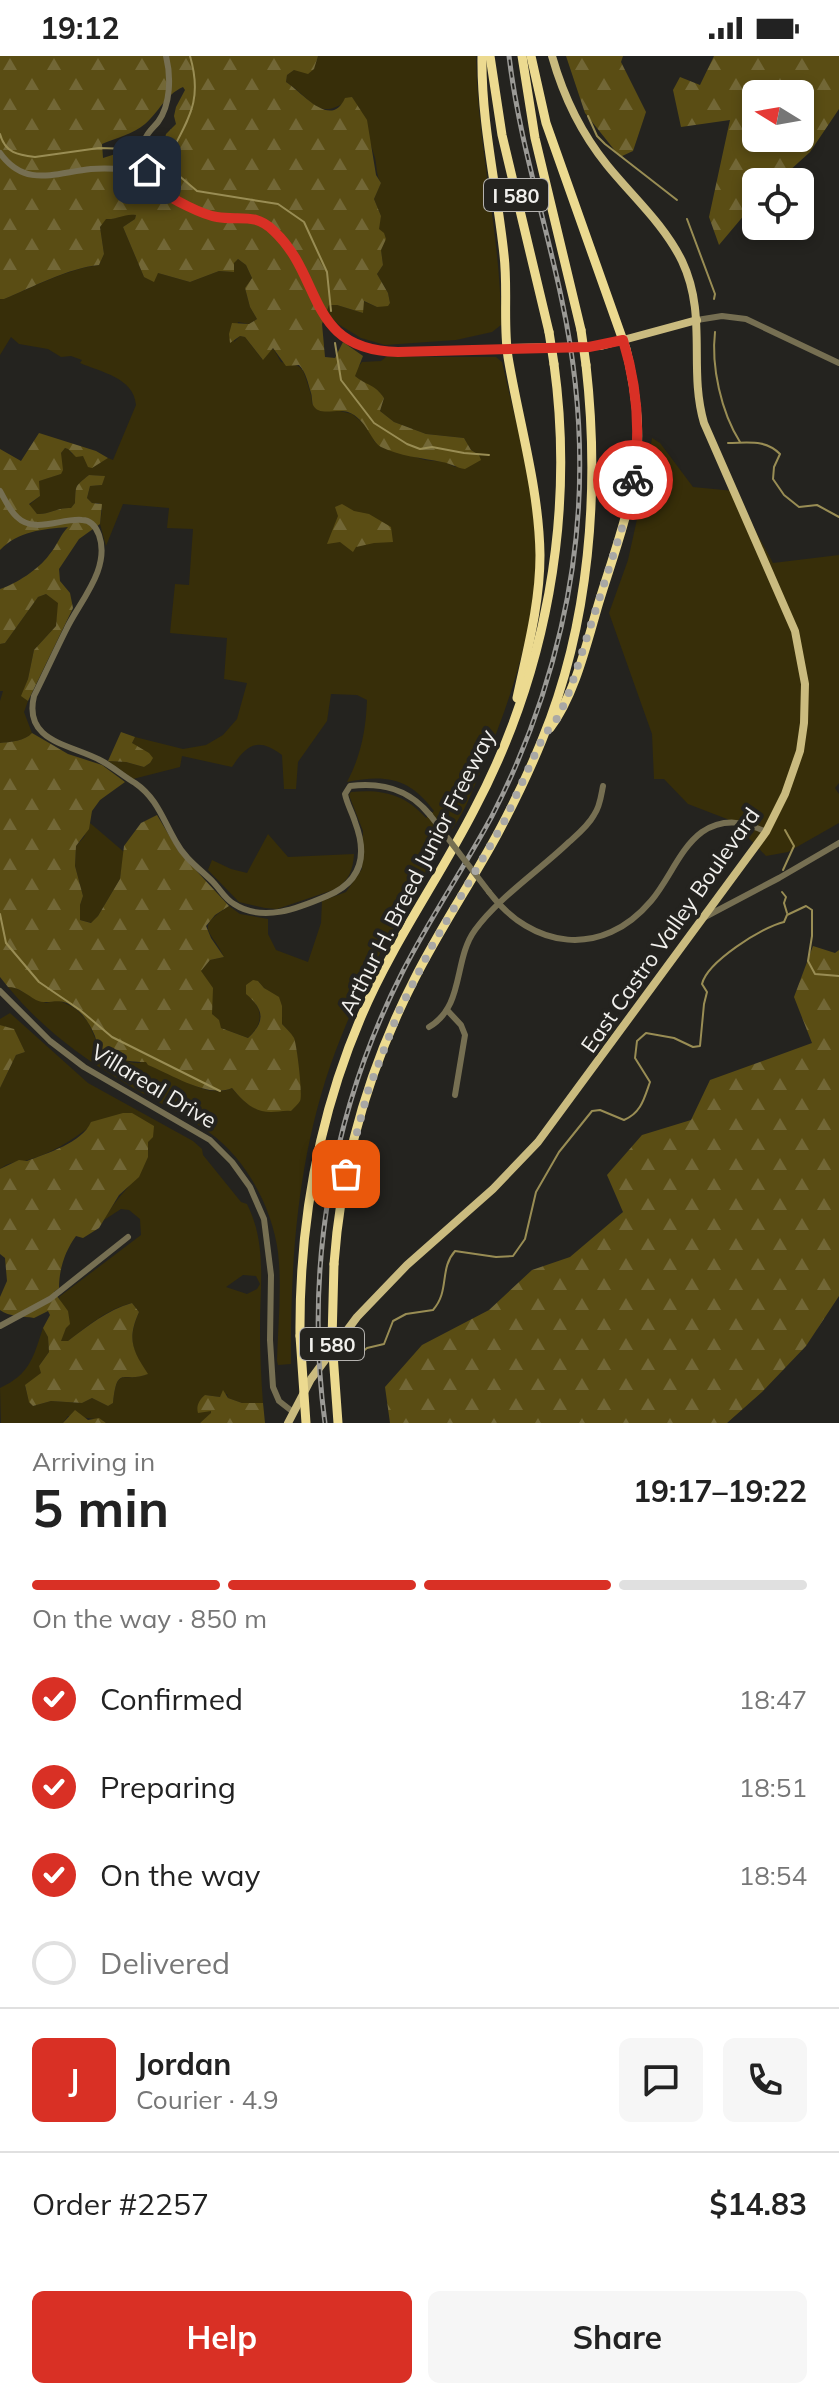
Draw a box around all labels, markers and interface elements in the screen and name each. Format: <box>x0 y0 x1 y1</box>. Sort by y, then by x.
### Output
text: 19:12 <box>40 9 119 47</box>
north arrow <box>742 80 814 152</box>
map controls <box>742 80 814 240</box>
pin <box>113 136 181 204</box>
icon: home <box>125 148 169 192</box>
button: locate <box>742 168 814 240</box>
road number: I 580 <box>484 179 548 211</box>
courier <box>593 440 673 520</box>
icon: bike <box>611 458 655 502</box>
street label: Arthur H. Breed Junior Freeway <box>333 724 502 1020</box>
street label: East Castro Valley Boulevard <box>575 802 765 1058</box>
street label: Villareal Drive <box>86 1038 222 1134</box>
pin <box>312 1140 380 1208</box>
icon: bag <box>324 1152 368 1196</box>
road number: I 580 <box>300 1328 364 1360</box>
text: Arriving in <box>32 1445 155 1478</box>
text: 19:17–19:22 <box>633 1472 807 1510</box>
text: 5 min <box>32 1475 169 1540</box>
text: On the way · 850 m <box>32 1602 267 1635</box>
icon: check <box>32 1677 76 1721</box>
text: Confirmed <box>100 1680 243 1718</box>
text: 18:47 <box>739 1683 807 1716</box>
icon: check <box>32 1765 76 1809</box>
text: Preparing <box>100 1768 236 1806</box>
text: 18:51 <box>739 1771 807 1804</box>
icon: check <box>32 1853 76 1897</box>
text: On the way <box>100 1856 260 1894</box>
text: 18:54 <box>739 1859 807 1892</box>
text: Delivered <box>100 1944 230 1982</box>
button: chat <box>619 2038 703 2122</box>
button: phone <box>723 2038 807 2122</box>
text: Jordan <box>136 2045 231 2083</box>
text: J <box>69 2061 79 2099</box>
text: Courier · 4.9 <box>136 2083 279 2116</box>
text: Order #2257 <box>32 2185 209 2223</box>
text: $14.83 <box>710 2185 807 2223</box>
button: Help <box>32 2291 412 2383</box>
button: Share <box>428 2291 807 2383</box>

